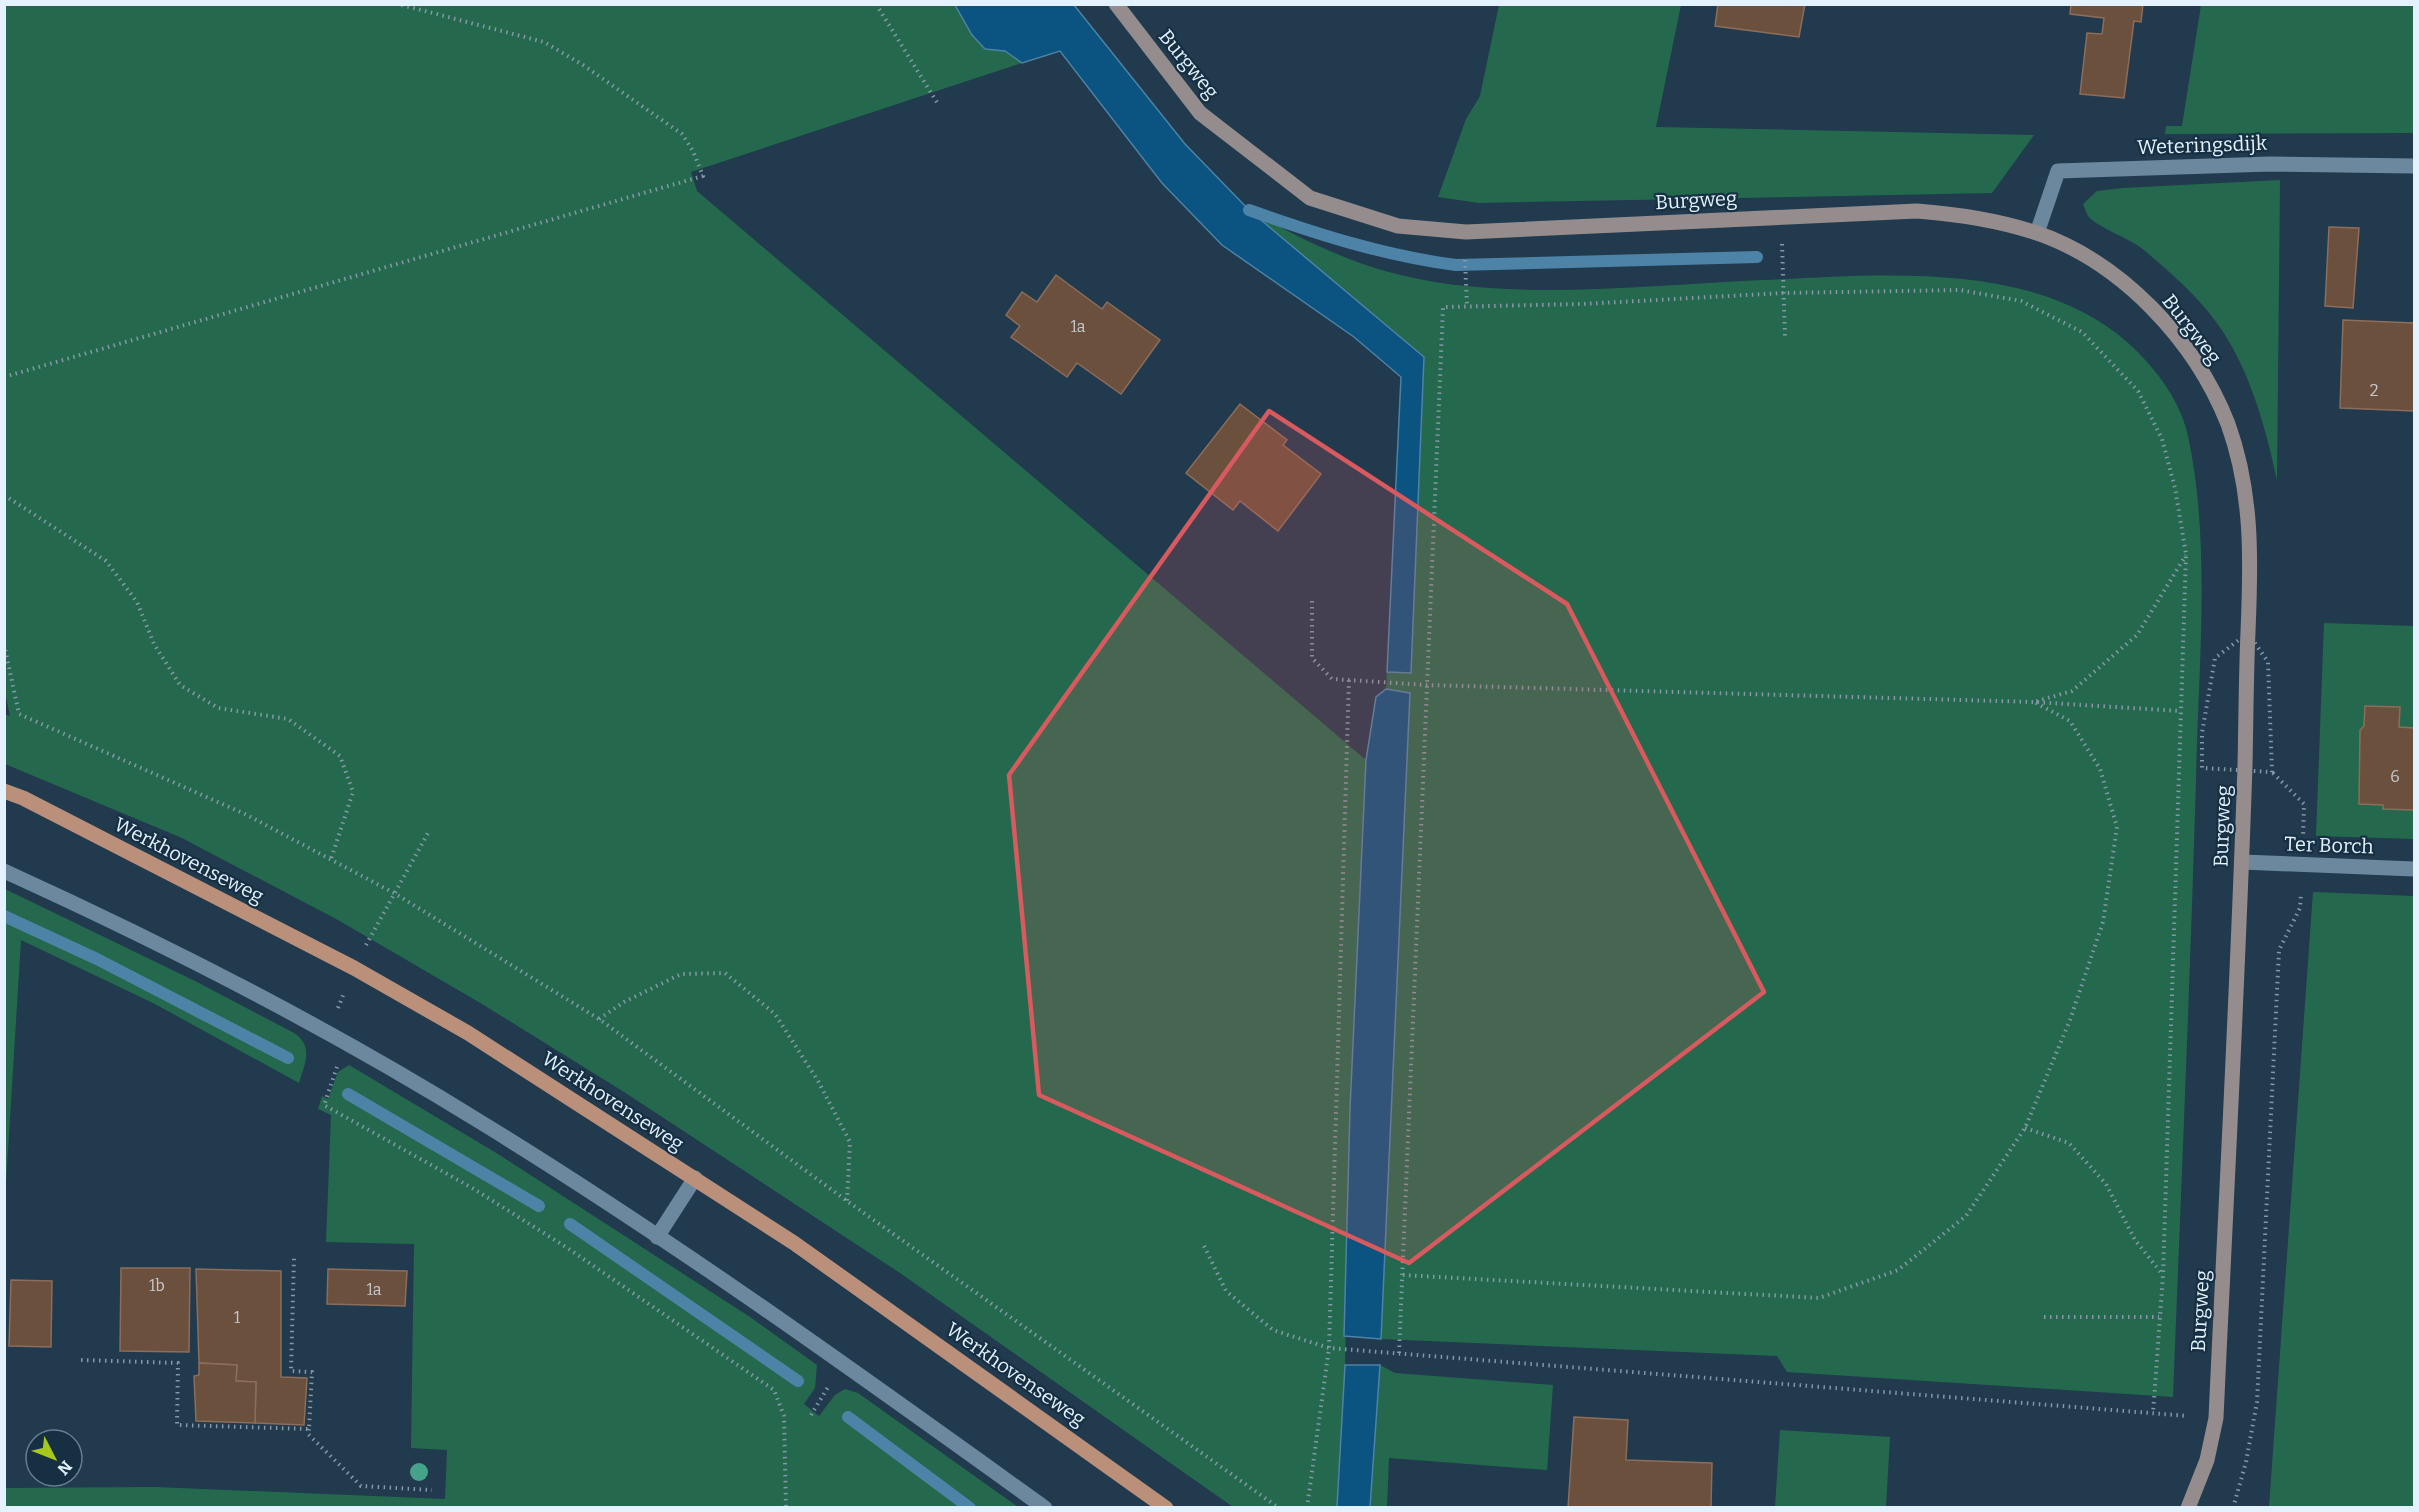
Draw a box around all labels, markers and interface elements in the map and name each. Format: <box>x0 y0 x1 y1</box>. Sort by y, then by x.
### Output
street label: Burgweg <box>1154 25 1224 103</box>
street label: Weteringsdijk <box>2136 131 2268 160</box>
street label: Burgweg <box>1654 186 1738 214</box>
street label: Burgweg <box>2157 289 2227 369</box>
house number: 1a <box>1070 317 1086 336</box>
house number: 2 <box>2370 381 2378 400</box>
house number: 6 <box>2390 767 2400 786</box>
street label: Burgweg <box>2209 785 2235 867</box>
street label: Werkhovenseweg <box>110 812 268 908</box>
street label: Ter Borch <box>2284 831 2375 859</box>
street label: Werkhovenseweg <box>537 1046 689 1156</box>
street label: Burgweg <box>2186 1269 2214 1353</box>
house number: 1b <box>149 1276 165 1295</box>
house number: 1a <box>366 1280 382 1299</box>
house number: 1 <box>234 1308 241 1327</box>
street label: Werkhovenseweg <box>942 1317 1090 1431</box>
north arrow <box>24 1428 84 1488</box>
text: N <box>54 1457 76 1479</box>

